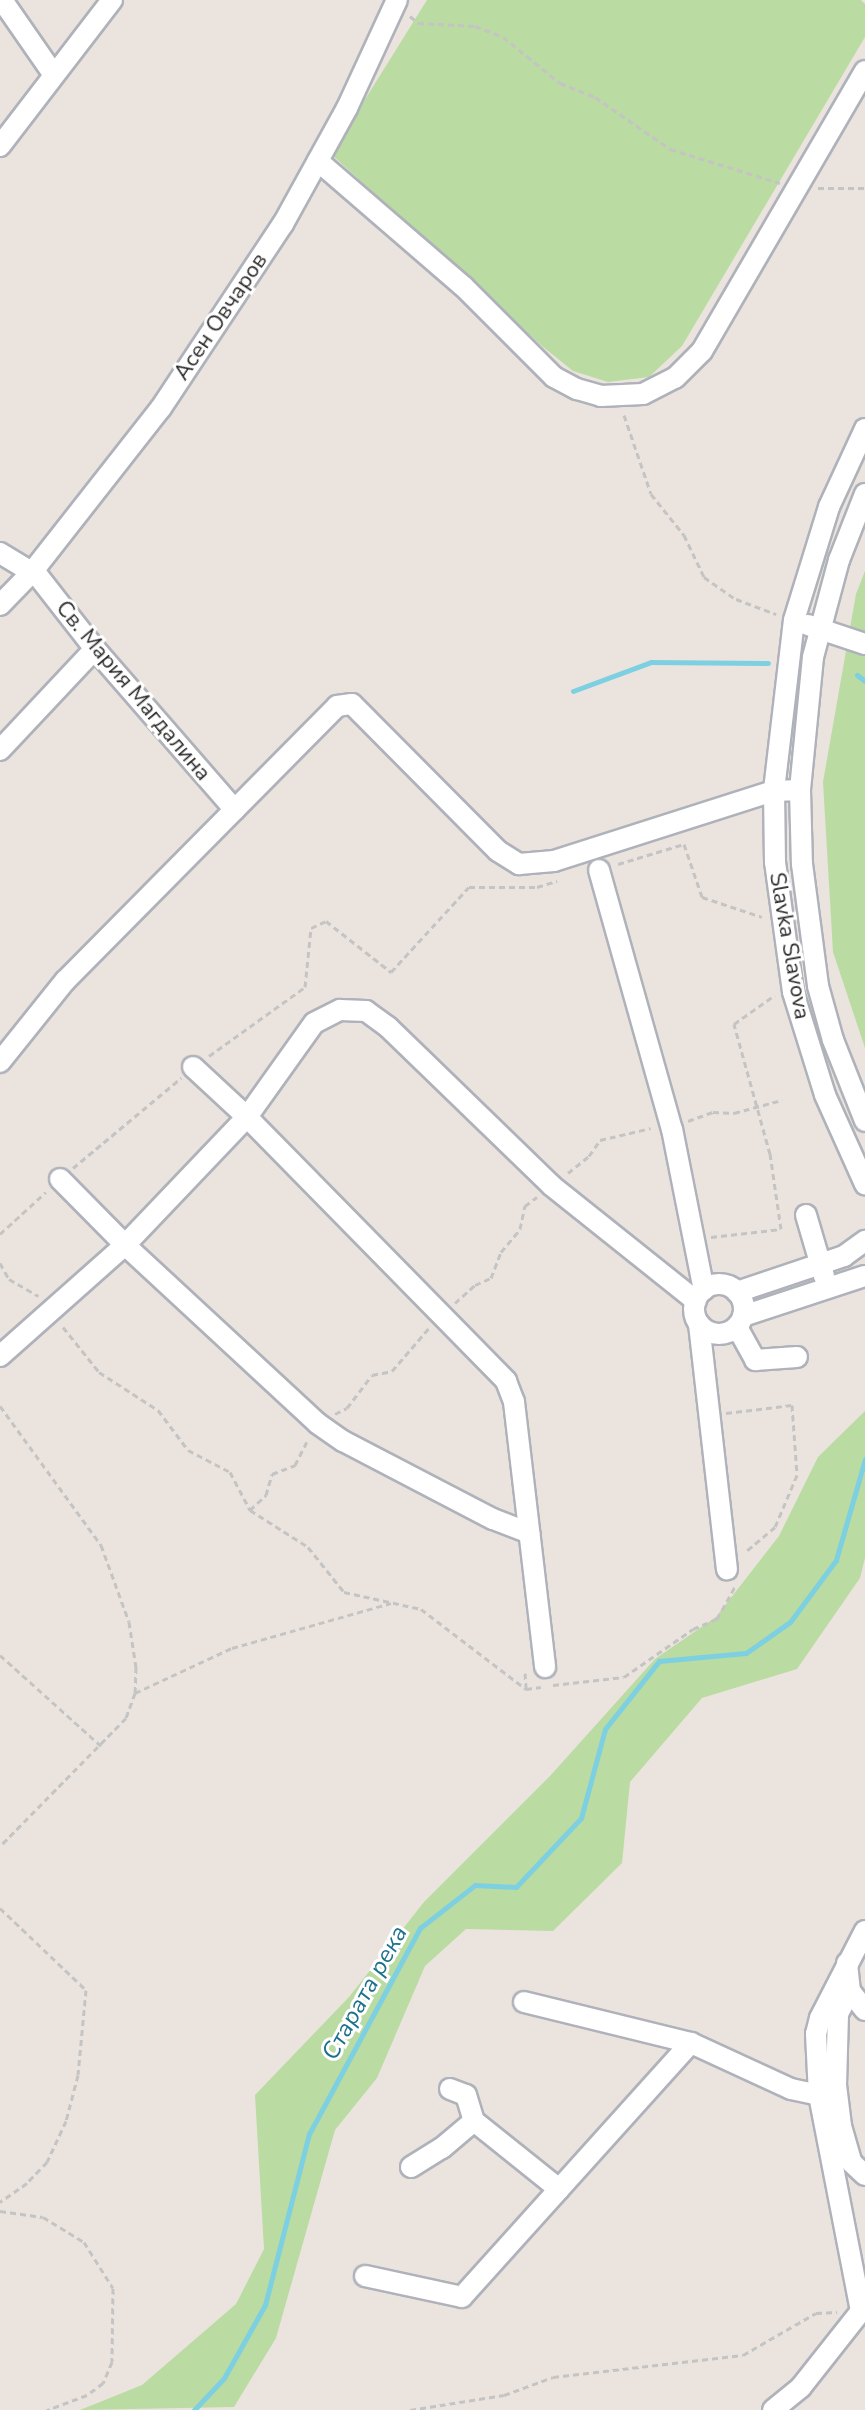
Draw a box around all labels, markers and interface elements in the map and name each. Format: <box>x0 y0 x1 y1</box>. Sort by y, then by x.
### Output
street label: Асен Овчаров <box>169 249 273 385</box>
street label: Св. Мария Магдалина <box>50 596 216 786</box>
street label: Slavka Slavova <box>763 870 815 1022</box>
water label: Старата река <box>316 1921 414 2065</box>

